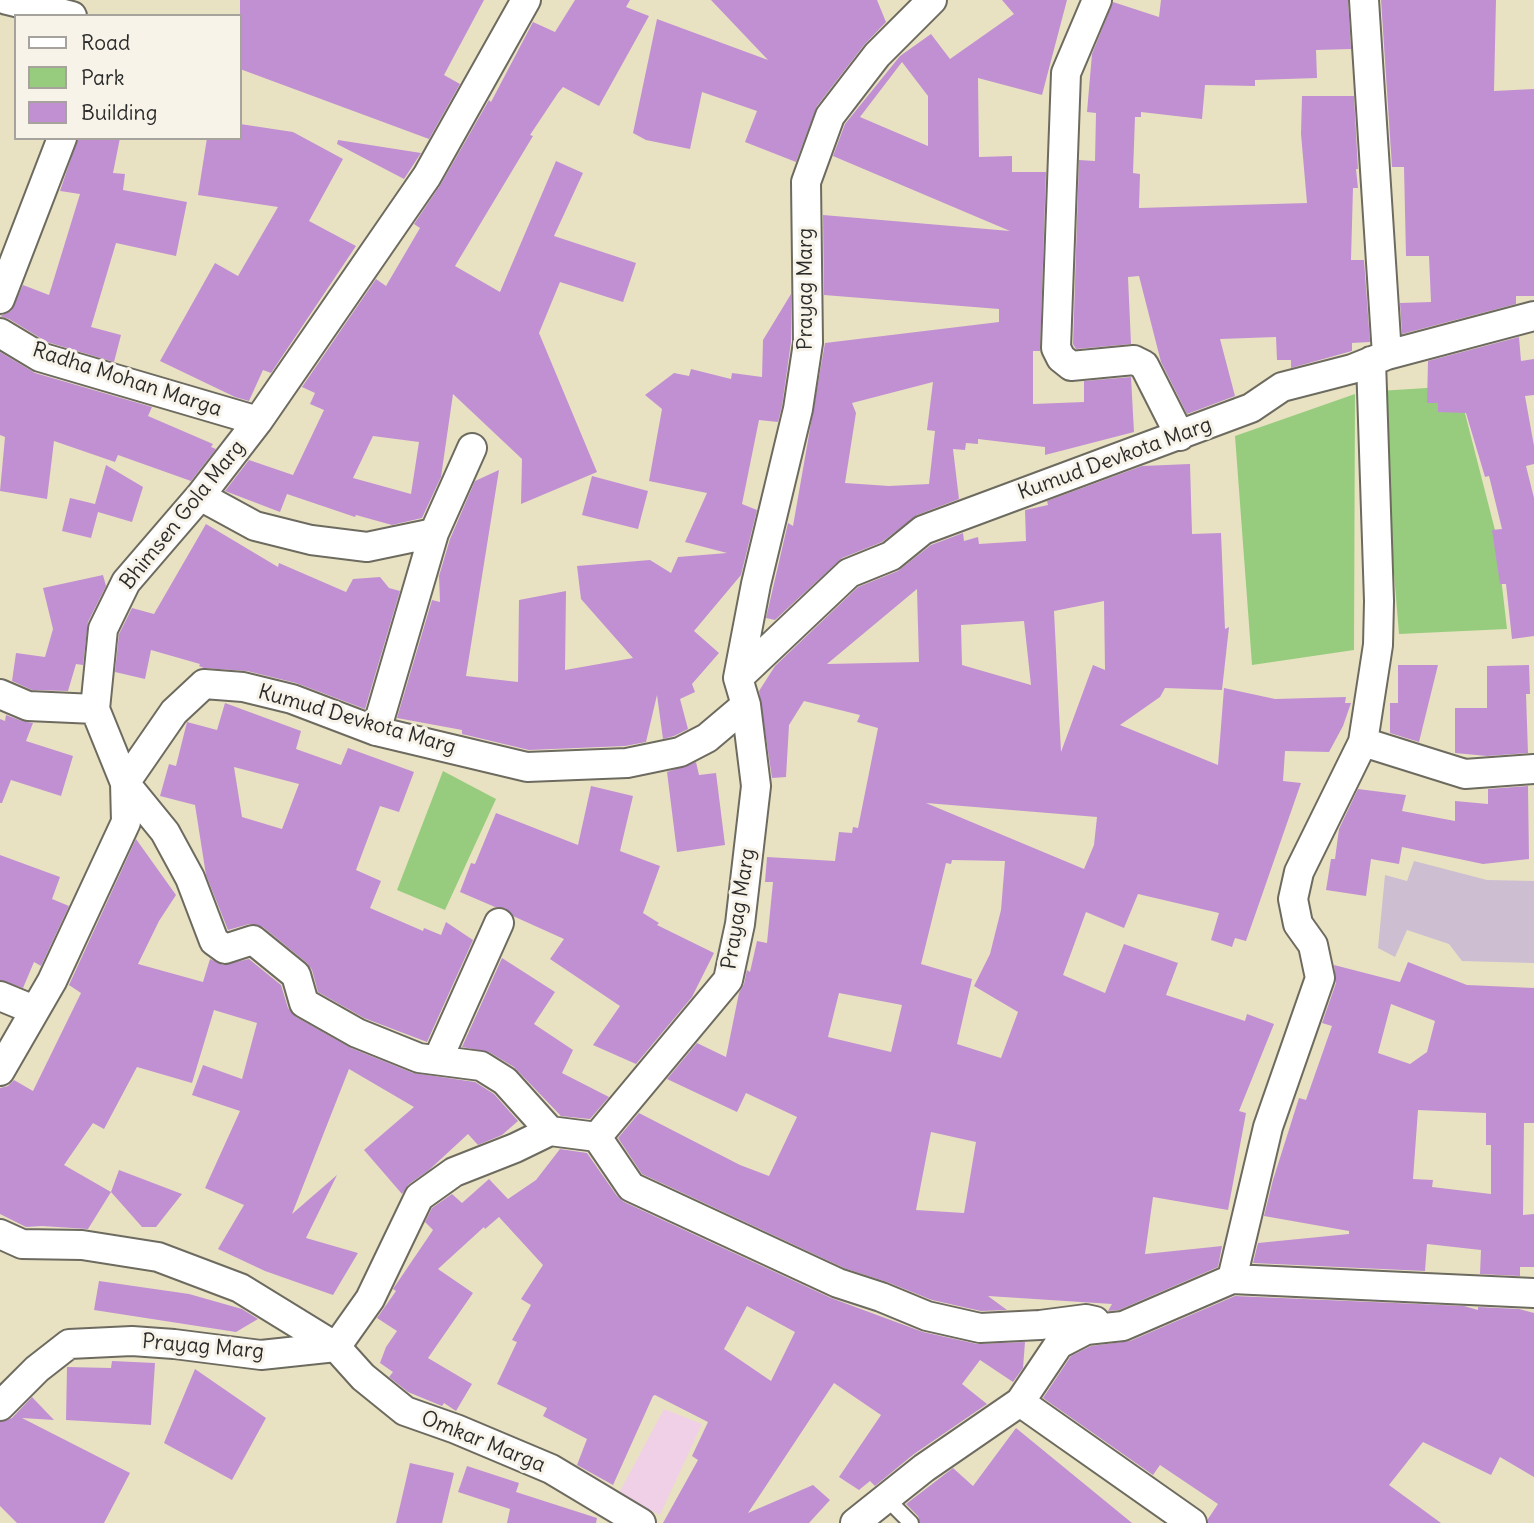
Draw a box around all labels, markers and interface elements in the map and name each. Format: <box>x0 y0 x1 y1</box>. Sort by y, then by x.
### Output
legend <box>14 14 242 140</box>
text: Road <box>81 29 130 56</box>
text: Park <box>81 64 124 91</box>
text: Building <box>81 99 157 126</box>
street label: Prayag Marg <box>793 228 819 350</box>
street label: Radha Mohan Marga <box>29 338 225 422</box>
street label: Kumud Devkota Marg <box>1015 412 1215 506</box>
street label: Bhimsen Gola Marg <box>115 435 251 595</box>
street label: Kumud Devkota Marg <box>255 680 459 760</box>
street label: Prayag Marg <box>717 847 761 971</box>
street label: Prayag Marg <box>141 1329 265 1365</box>
street label: Omkar Marga <box>417 1406 549 1478</box>

